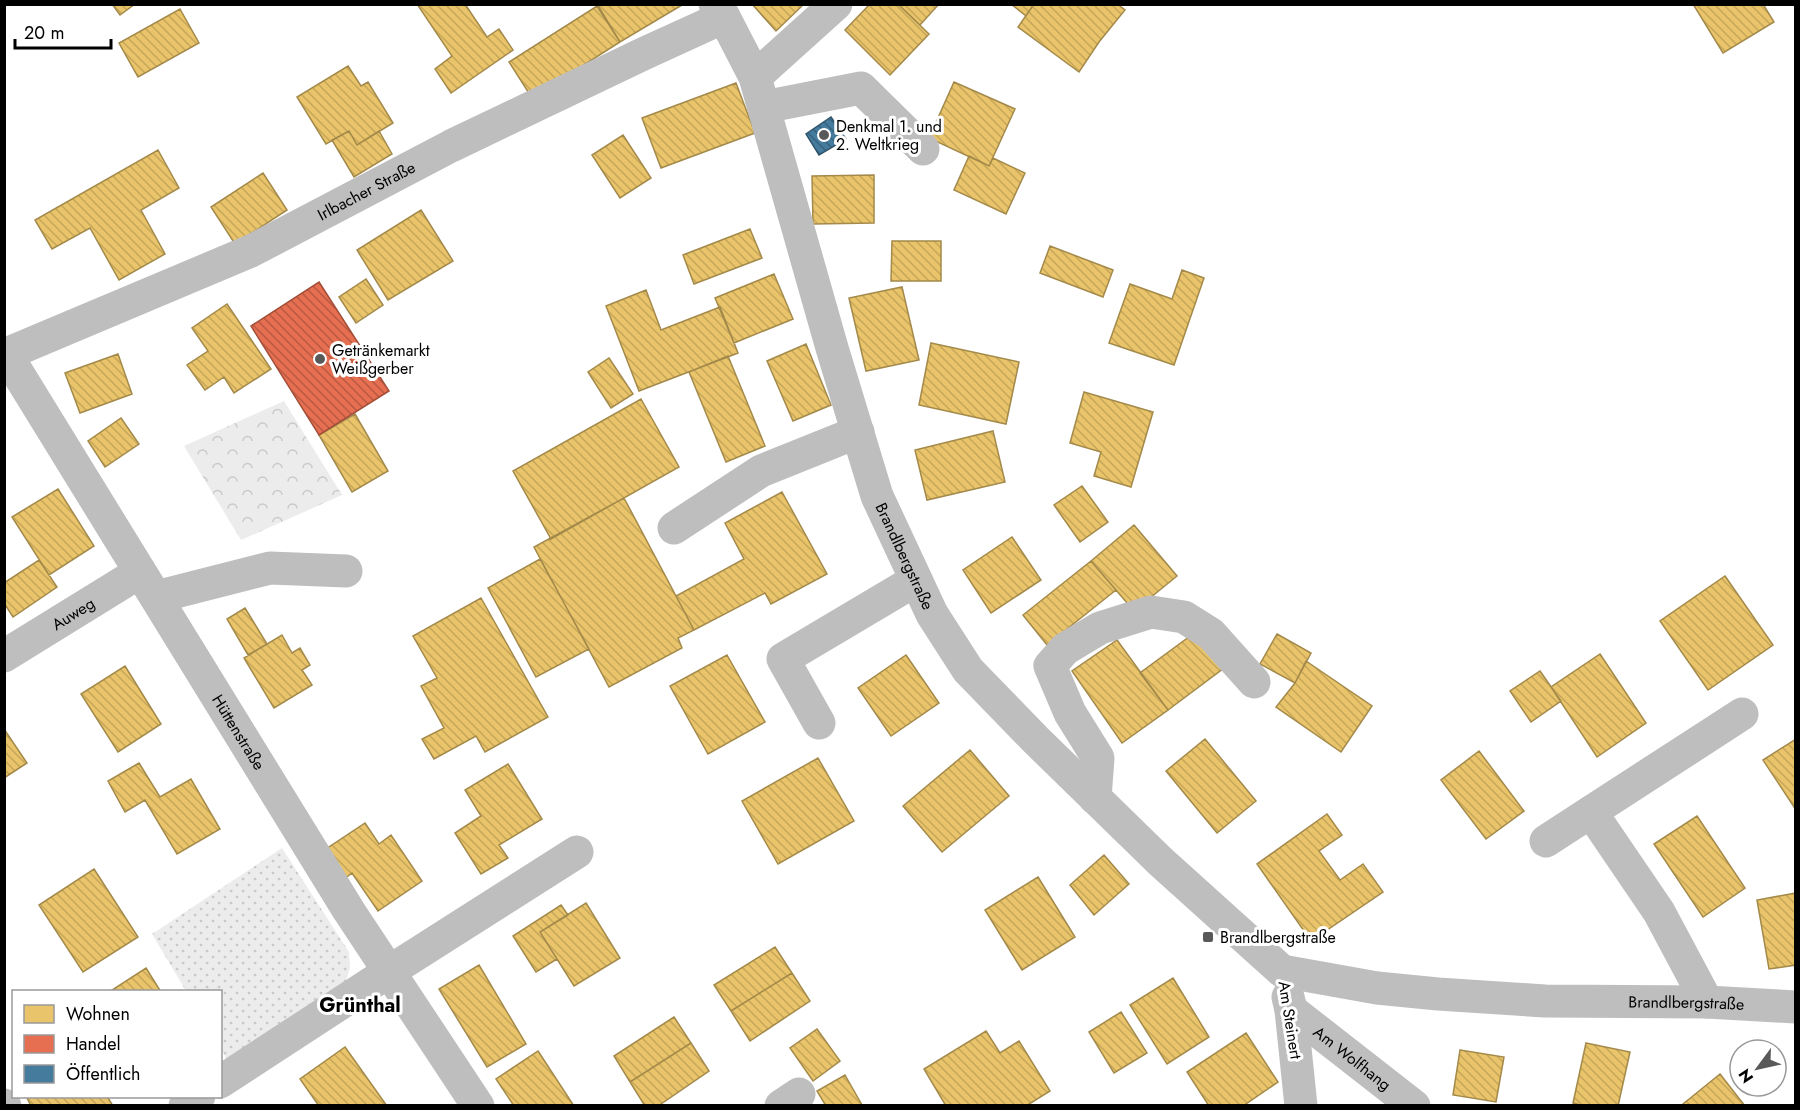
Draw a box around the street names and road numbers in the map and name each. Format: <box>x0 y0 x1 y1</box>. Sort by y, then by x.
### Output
street label: Irlbacher Straße <box>313 155 419 226</box>
street label: Brandlbergstraße <box>870 499 940 613</box>
street label: Auweg <box>47 591 99 635</box>
street label: Hüttenstraße <box>207 690 271 774</box>
street label: Am Steinert <box>1272 979 1308 1061</box>
street label: Brandlbergstraße <box>1628 990 1745 1016</box>
street label: Am Wolfhang <box>1309 1020 1396 1096</box>

